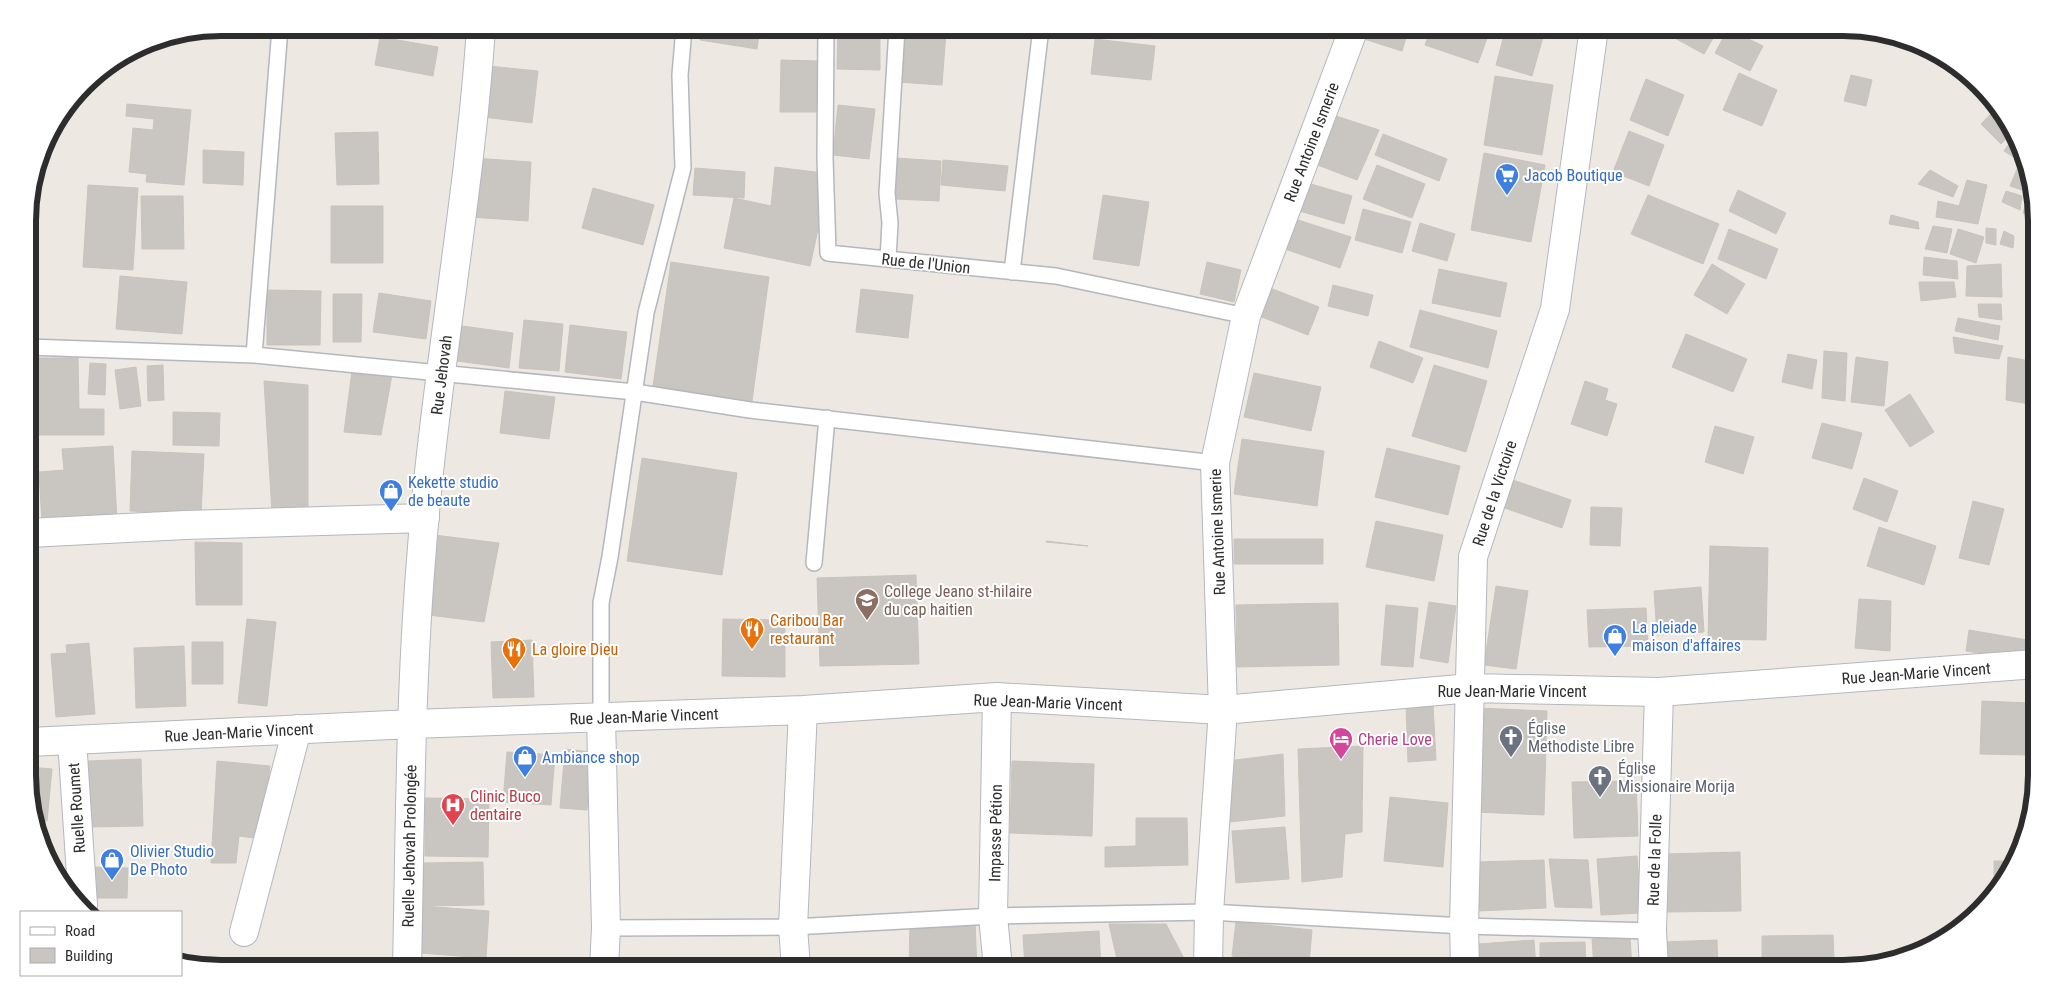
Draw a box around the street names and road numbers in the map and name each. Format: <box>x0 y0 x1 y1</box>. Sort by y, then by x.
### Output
street label: Rue Antoine Ismerie <box>1280 80 1343 205</box>
street label: Rue de l'Union <box>881 249 971 278</box>
street label: Rue Jehovah <box>427 334 456 416</box>
street label: Rue de la Victoire <box>1468 438 1521 548</box>
street label: Rue Antoine Ismerie <box>1206 468 1229 596</box>
street label: Rue Jean-Marie Vincent <box>1841 659 1991 688</box>
street label: Rue Jean-Marie Vincent <box>1437 682 1587 701</box>
street label: Rue Jean-Marie Vincent <box>973 690 1123 715</box>
street label: Rue Jean-Marie Vincent <box>569 704 719 729</box>
street label: Rue Jean-Marie Vincent <box>164 719 314 746</box>
street label: Ruelle Roumet <box>64 762 89 854</box>
street label: Ruelle Jehovah Prolongée <box>399 764 420 928</box>
street label: Impasse Pétion <box>985 784 1006 882</box>
street label: Rue de la Folle <box>1643 814 1666 906</box>

